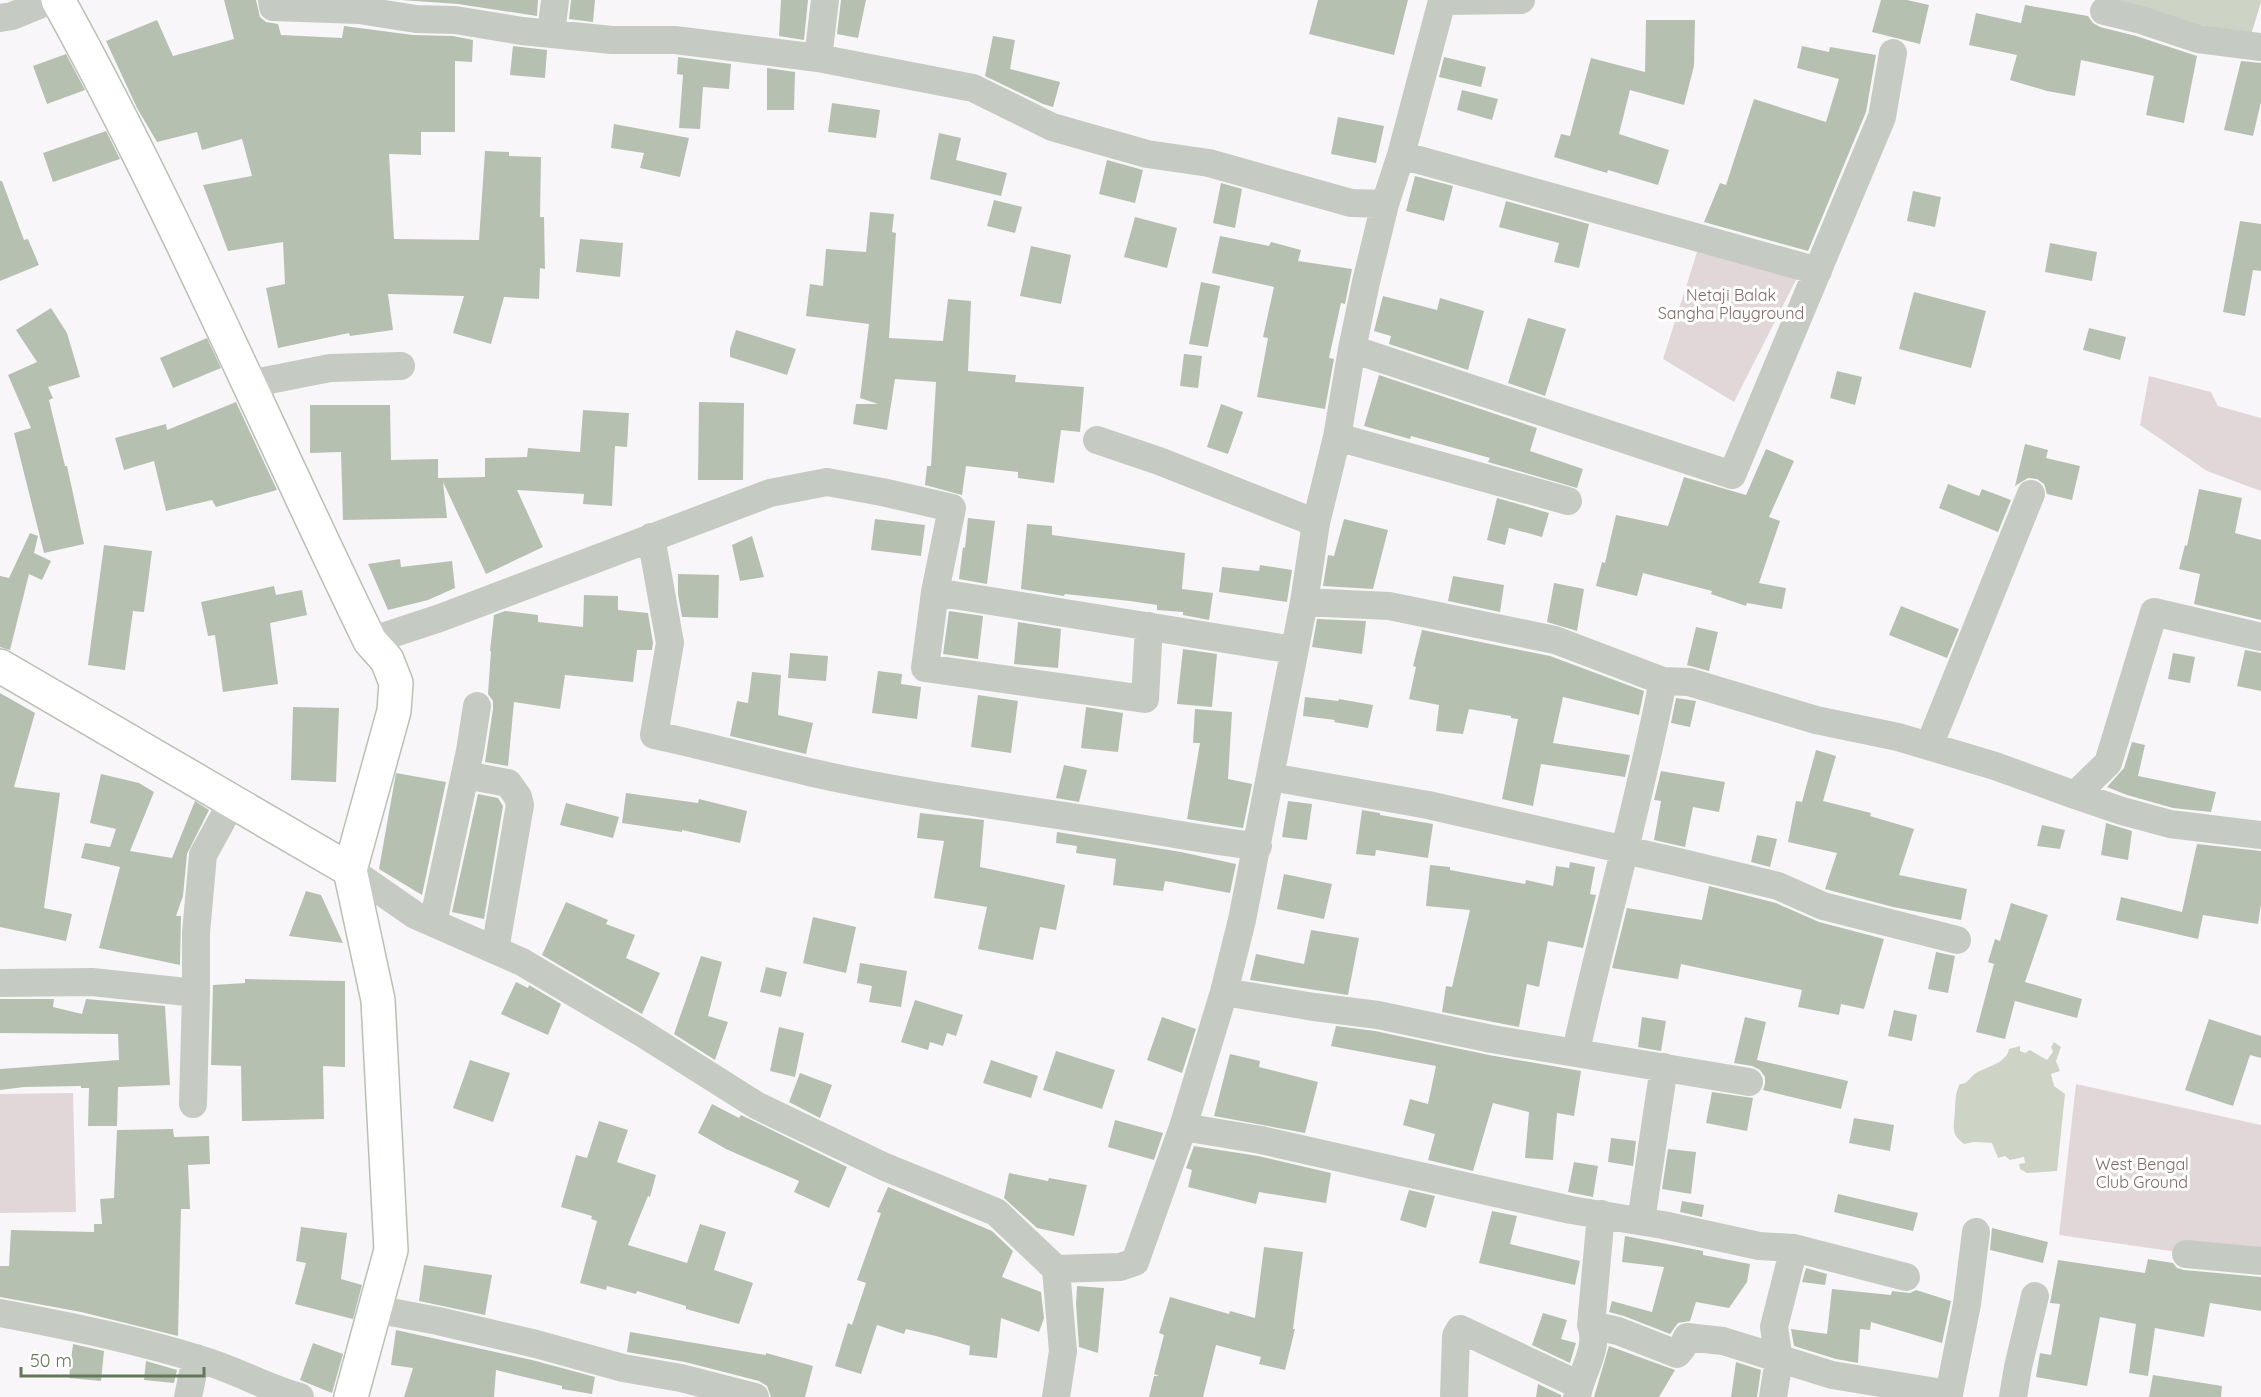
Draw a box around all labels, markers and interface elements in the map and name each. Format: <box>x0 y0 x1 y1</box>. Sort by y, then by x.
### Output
park label: Netaji Balak Sangha Playground <box>1658 285 1804 323</box>
park label: West Bengal Club Ground <box>2095 1154 2189 1192</box>
scale bar <box>21 1340 204 1378</box>
text: 50 m <box>30 1349 72 1372</box>

